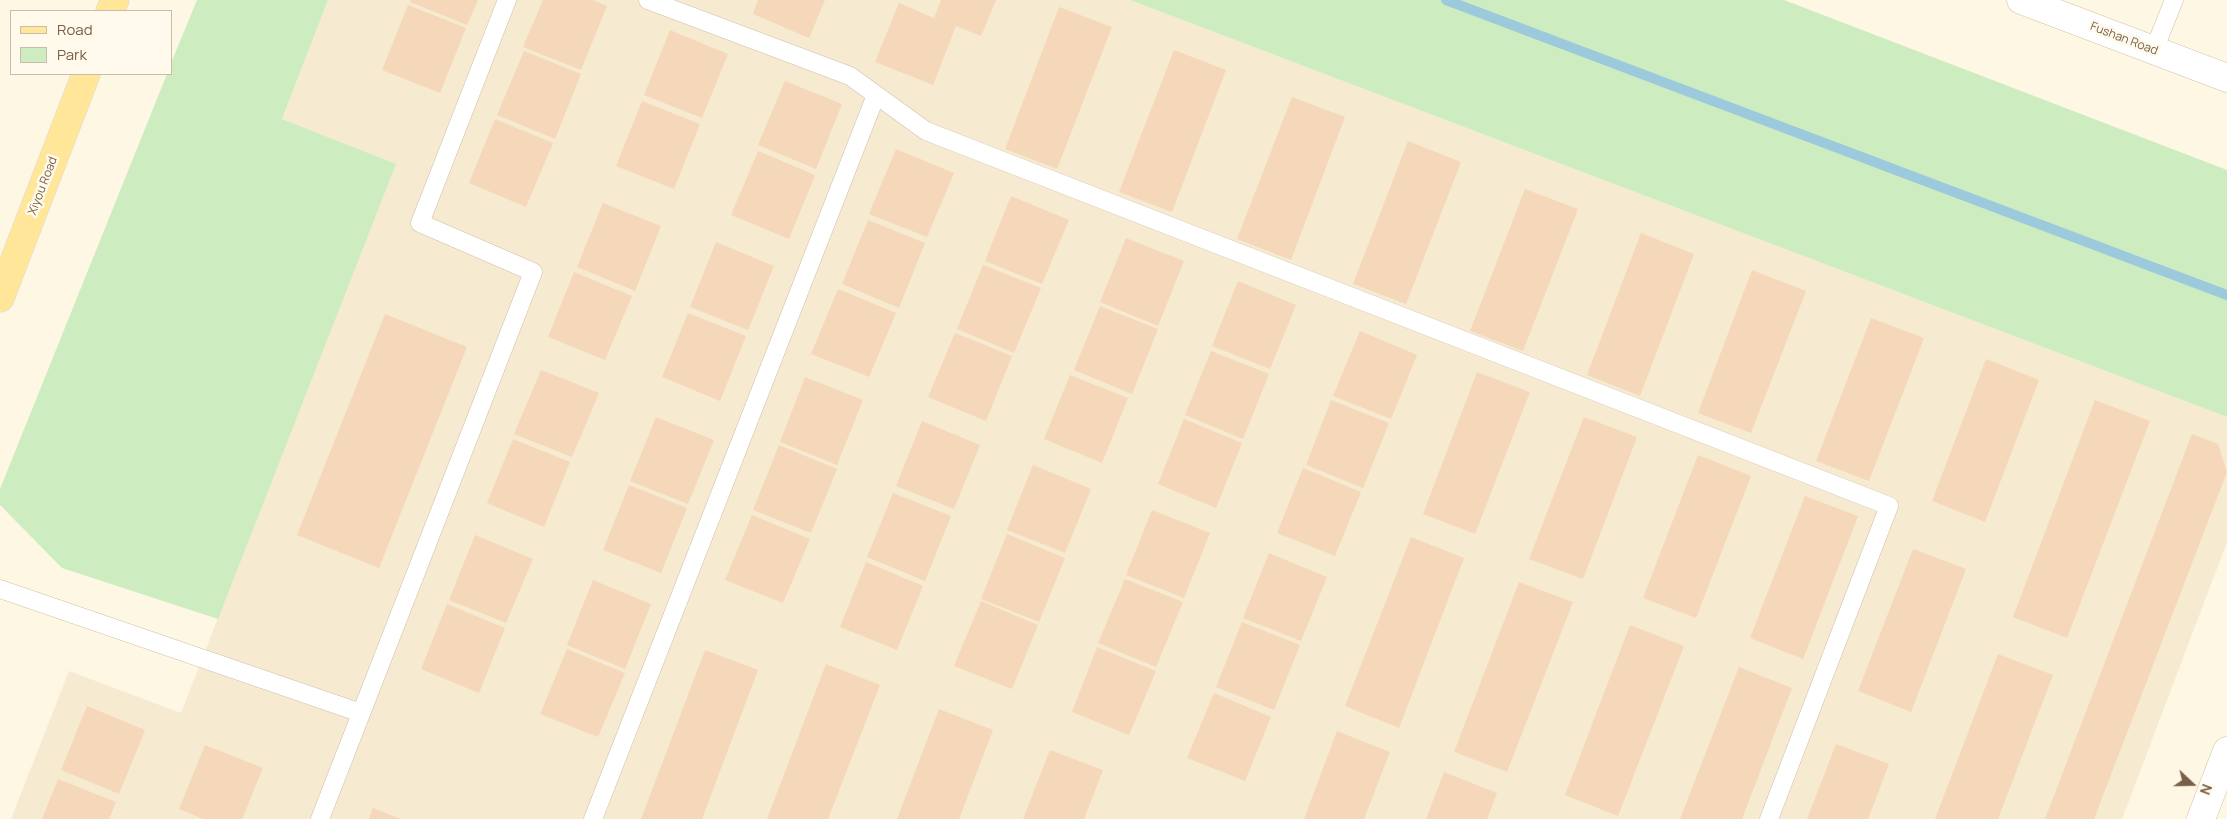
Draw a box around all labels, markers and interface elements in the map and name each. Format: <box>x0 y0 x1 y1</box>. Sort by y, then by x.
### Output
legend <box>10 10 172 75</box>
text: Road <box>57 19 93 40</box>
street label: Fushan Road <box>2088 20 2160 58</box>
text: Park <box>57 44 87 65</box>
street label: Xiyou Road <box>25 155 61 217</box>
north arrow <box>2167 759 2217 809</box>
text: N <box>2196 781 2217 798</box>

